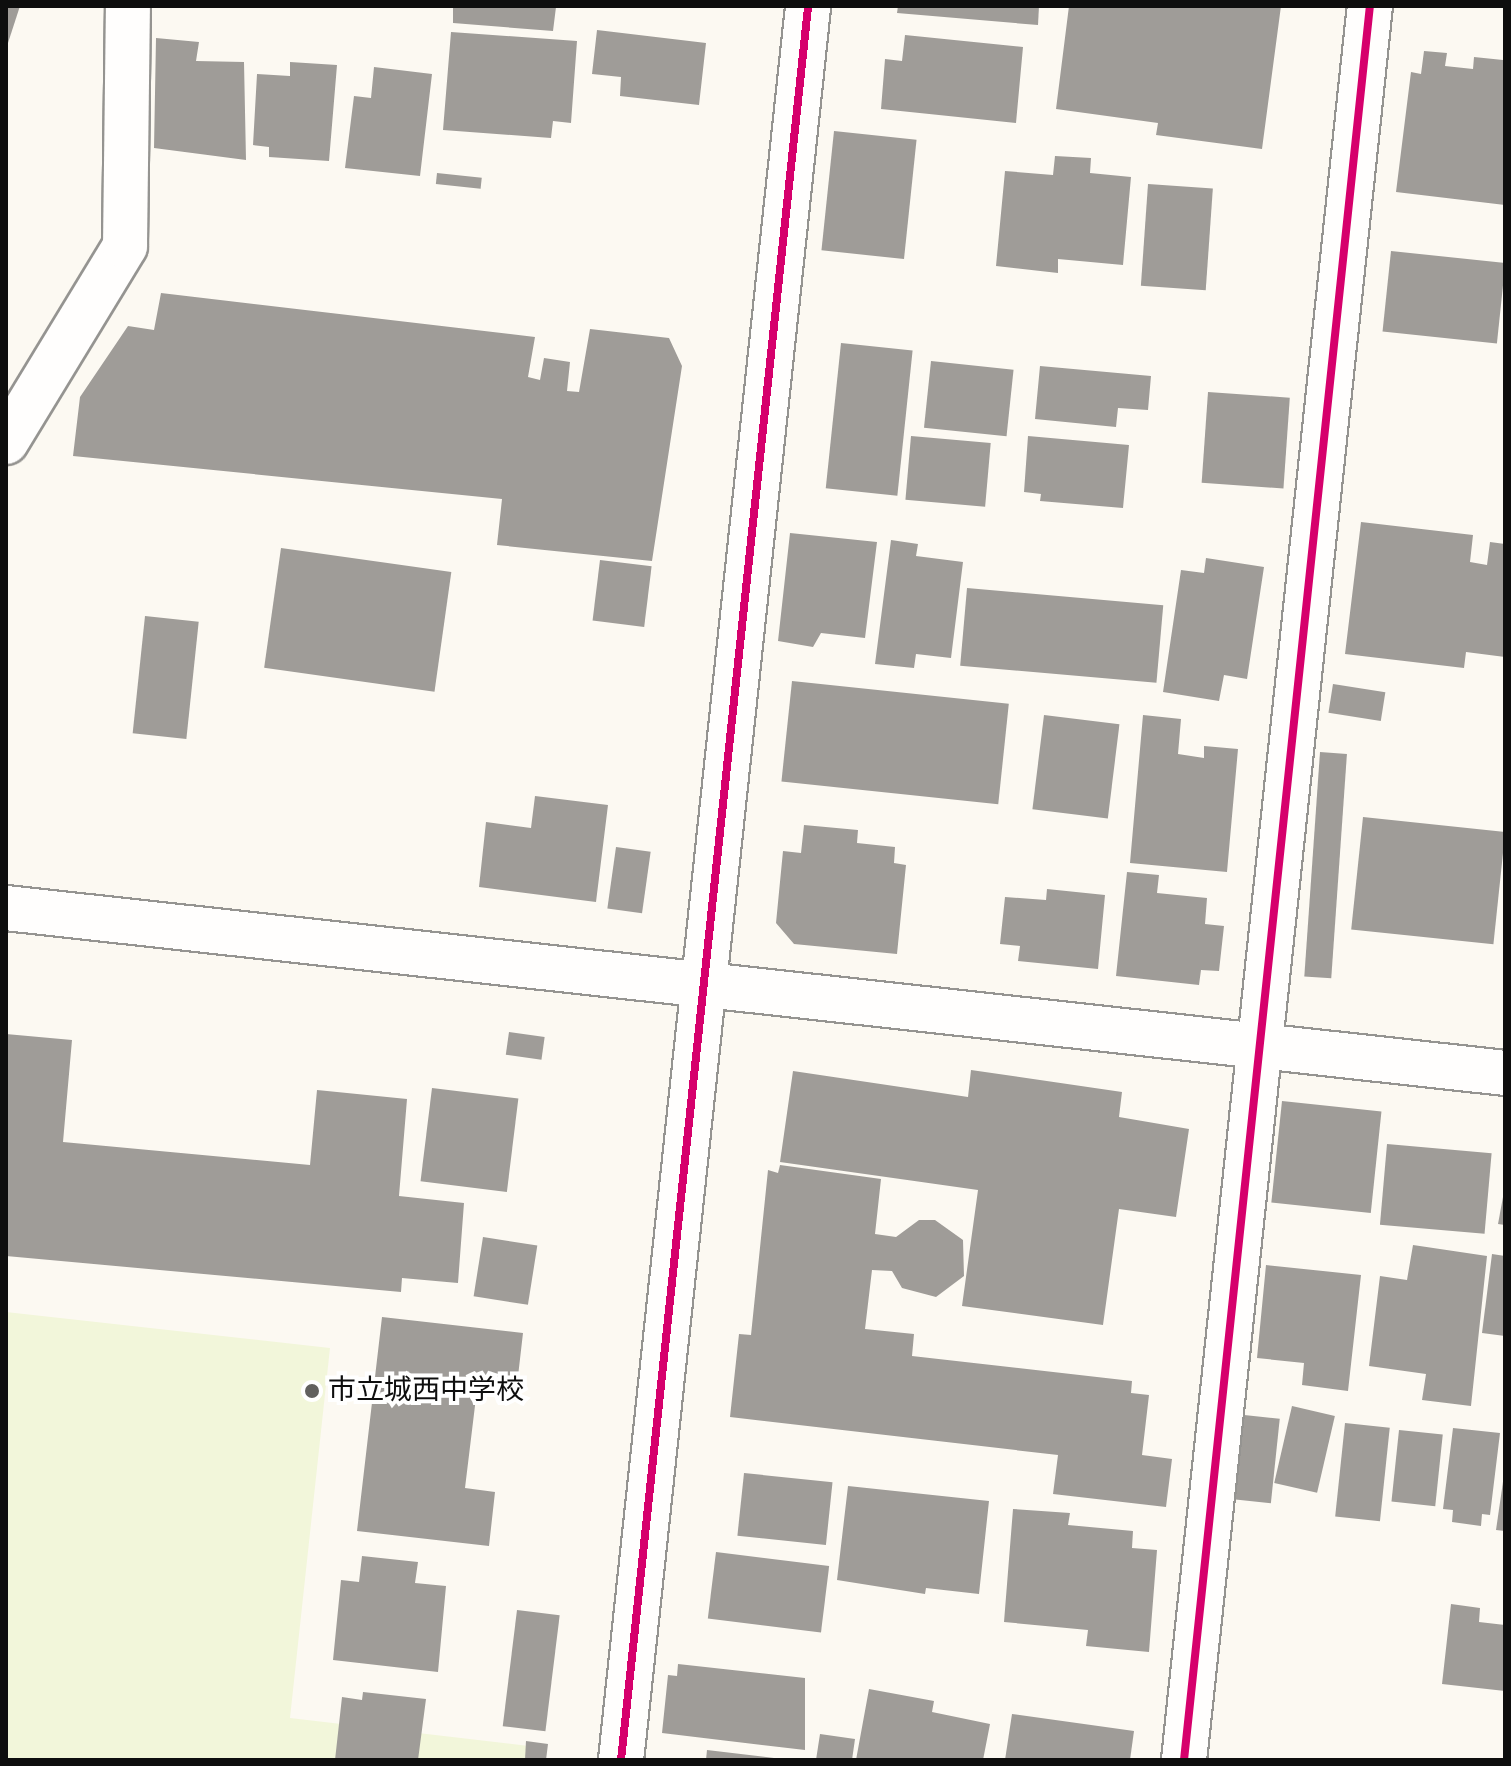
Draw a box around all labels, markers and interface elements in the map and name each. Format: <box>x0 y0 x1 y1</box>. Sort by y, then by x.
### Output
place label: 市立城西中学校 <box>328 1374 524 1408</box>
marker: 市立城西中学校 <box>303 1382 321 1400</box>

